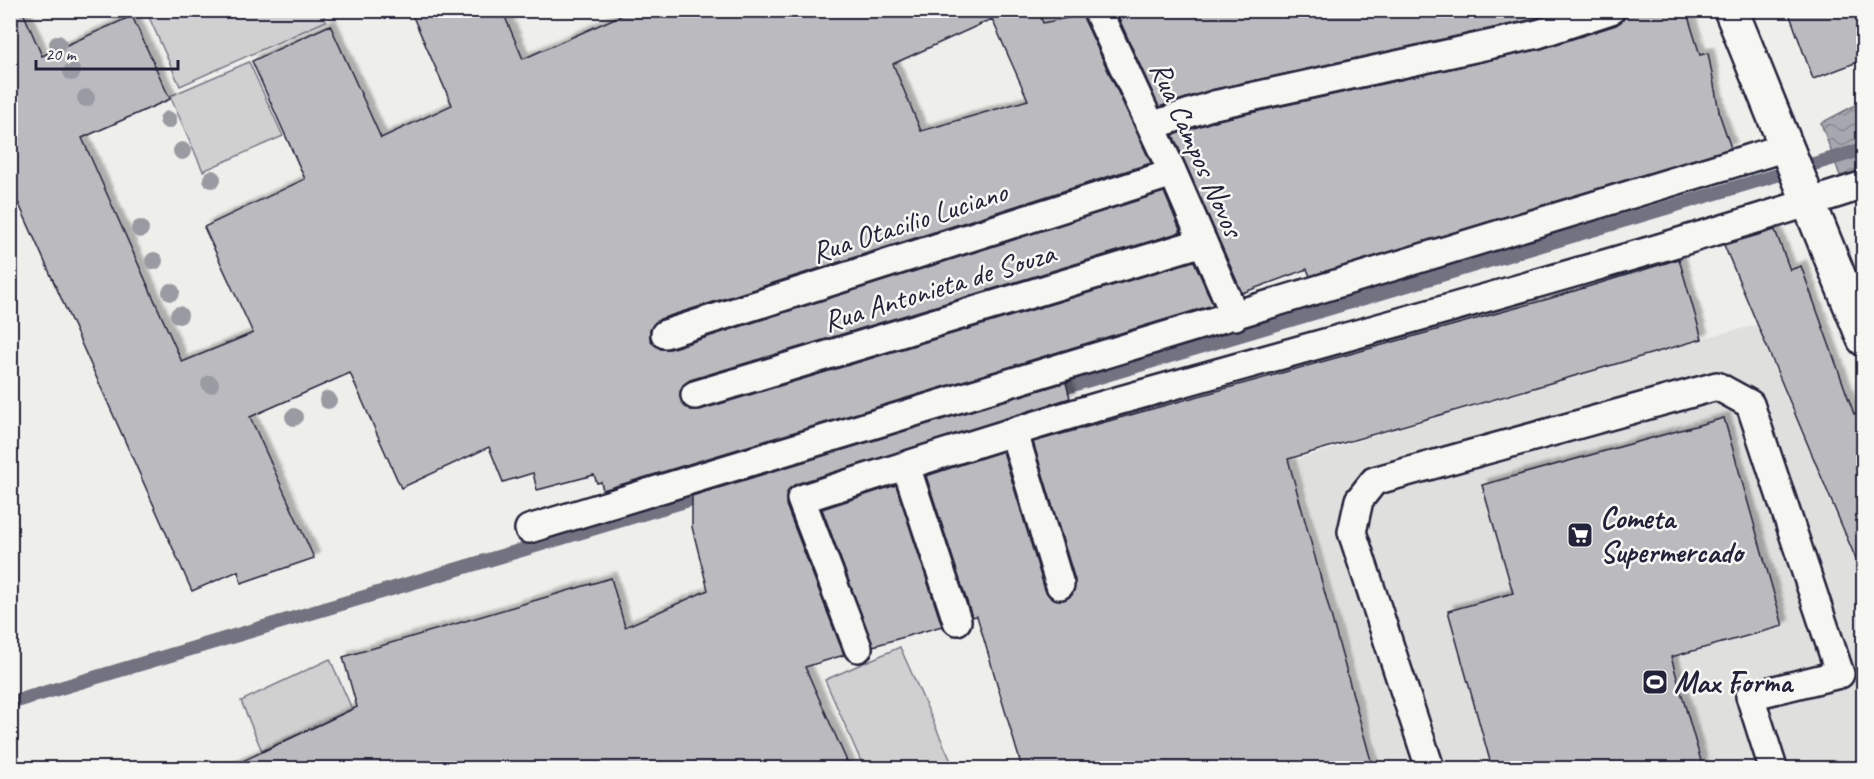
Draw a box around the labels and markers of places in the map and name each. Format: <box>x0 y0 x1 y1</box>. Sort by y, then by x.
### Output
place label: Cometa Supermercado <box>1600 499 1746 571</box>
supermarket icon: Cometa Supermercado <box>1565 520 1595 550</box>
place label: Max Forma <box>1674 663 1794 701</box>
sports icon: Max Forma <box>1640 667 1670 697</box>

